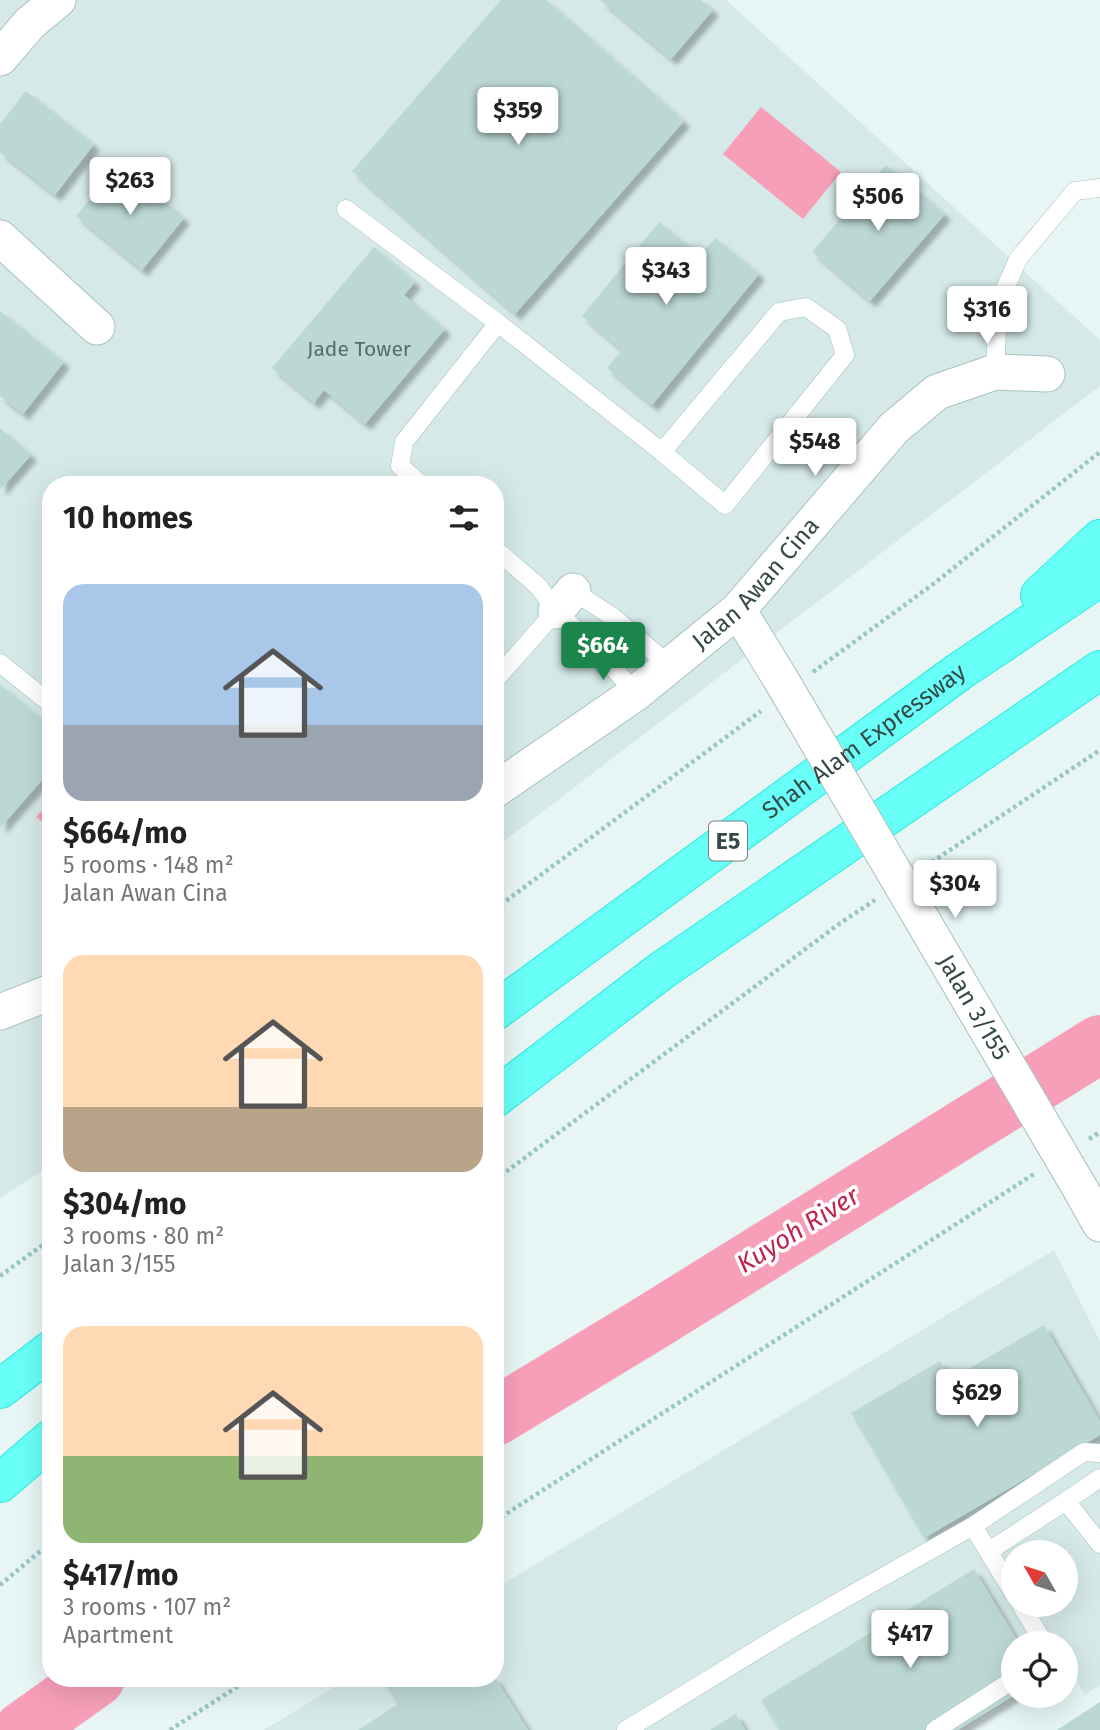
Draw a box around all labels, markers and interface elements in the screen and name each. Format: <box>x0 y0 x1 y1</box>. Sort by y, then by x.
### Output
pin: $359 <box>477 88 559 147</box>
text: $359 <box>493 96 543 124</box>
pin: $263 <box>89 158 171 217</box>
text: $263 <box>106 166 155 194</box>
pin: $506 <box>837 174 919 233</box>
text: $506 <box>852 182 904 210</box>
pin: $343 <box>625 247 707 307</box>
text: $343 <box>641 256 691 284</box>
pin: $316 <box>946 286 1028 346</box>
text: $316 <box>963 295 1011 323</box>
house number: Jade Tower <box>307 336 411 362</box>
pin: $548 <box>774 419 856 478</box>
text: $548 <box>789 427 841 455</box>
icon: filters <box>445 499 483 537</box>
text: 10 homes <box>63 500 193 536</box>
street label: Jalan Awan Cina <box>687 512 825 655</box>
pin: $664 <box>562 622 644 682</box>
icon: home <box>210 630 336 756</box>
text: $664 <box>577 631 629 659</box>
street label: Shah Alam Expressway <box>757 657 971 825</box>
text: $664/mo <box>63 815 187 851</box>
road number: E5 <box>709 821 747 860</box>
text: 5 rooms · 148 m² <box>63 851 234 879</box>
pin: $304 <box>914 860 996 920</box>
text: $304 <box>929 869 981 897</box>
text: Jalan Awan Cina <box>63 879 228 907</box>
street label: Jalan 3/155 <box>932 950 1015 1065</box>
icon: home <box>210 1001 336 1127</box>
water label: Kuyoh River <box>731 1180 866 1280</box>
text: $304/mo <box>63 1186 187 1222</box>
text: 3 rooms · 80 m² <box>63 1222 224 1250</box>
text: Jalan 3/155 <box>63 1250 176 1278</box>
pin: $629 <box>936 1370 1018 1429</box>
icon: home <box>210 1372 336 1498</box>
text: $629 <box>952 1378 1002 1406</box>
north arrow <box>1001 1540 1078 1617</box>
map controls <box>1001 1540 1078 1708</box>
text: $417/mo <box>63 1557 179 1593</box>
text: 3 rooms · 107 m² <box>63 1593 231 1621</box>
pin: $417 <box>869 1610 951 1670</box>
text: $417 <box>887 1619 933 1647</box>
text: Apartment <box>63 1621 173 1649</box>
button: locate <box>1001 1631 1078 1708</box>

